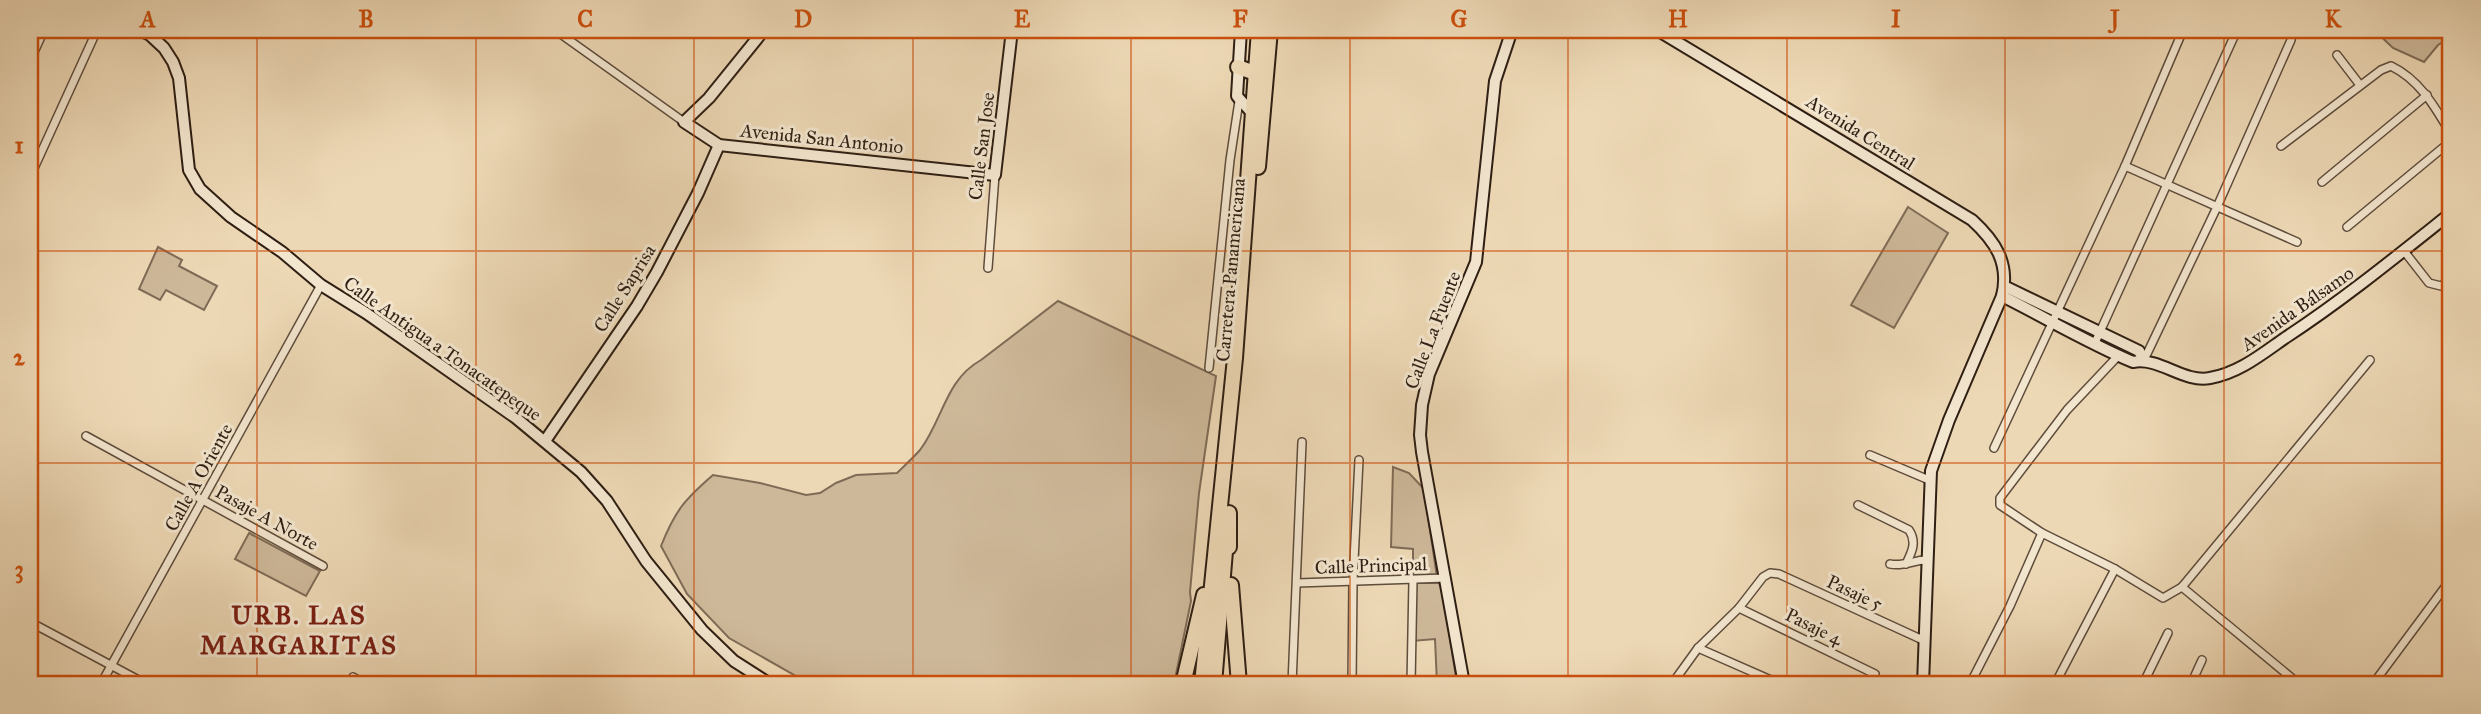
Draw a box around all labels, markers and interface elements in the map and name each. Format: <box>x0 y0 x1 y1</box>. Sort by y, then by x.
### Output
text: A <box>138 5 156 33</box>
text: B <box>358 5 374 33</box>
text: C <box>577 5 593 33</box>
text: D <box>794 5 812 33</box>
text: E <box>1014 5 1031 33</box>
text: F <box>1232 5 1248 33</box>
text: G <box>1451 5 1468 33</box>
text: H <box>1668 5 1688 33</box>
text: I <box>1891 5 1901 33</box>
text: J <box>2107 5 2120 34</box>
text: K <box>2325 5 2343 33</box>
street label: Avenida Central <box>1801 89 1920 175</box>
street label: Calle San Jose <box>963 91 1001 201</box>
street label: Avenida San Antonio <box>738 118 905 159</box>
text: 1 <box>14 131 24 159</box>
street label: Carretera Panamericana <box>1211 176 1250 363</box>
street label: Calle Saprisa <box>588 239 661 336</box>
street label: Avenida Bálsamo <box>2236 261 2358 356</box>
street label: Calle La Fuente <box>1399 268 1466 392</box>
street label: Calle Antigua a Tonacatepeque <box>339 271 546 426</box>
text: 2 <box>13 343 25 371</box>
street label: Calle A Oriente <box>159 419 238 535</box>
street label: Pasaje A Norte <box>211 480 322 555</box>
street label: Calle Principal <box>1314 552 1428 579</box>
text: 3 <box>14 555 24 584</box>
street label: Pasaje 5 <box>1823 570 1887 615</box>
district label: URB. LAS MARGARITAS <box>200 599 398 661</box>
street label: Pasaje 4 <box>1781 603 1846 650</box>

